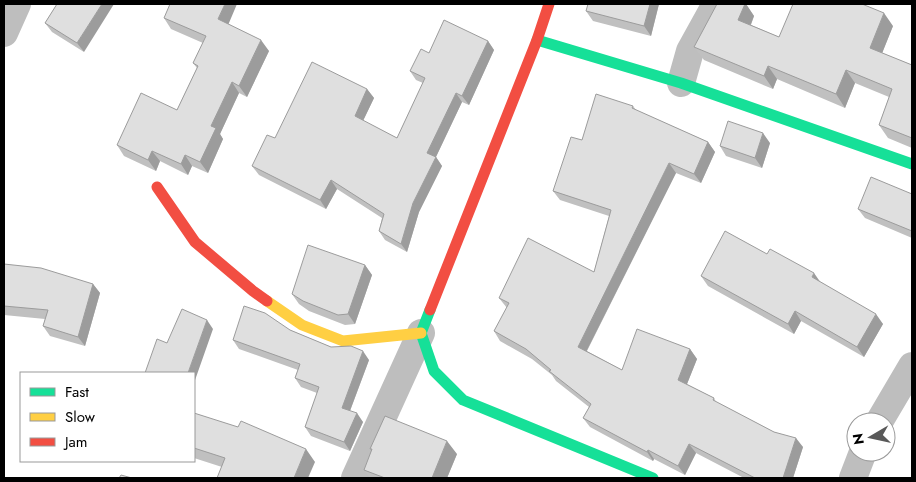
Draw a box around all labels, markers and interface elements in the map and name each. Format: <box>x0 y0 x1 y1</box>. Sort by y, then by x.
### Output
legend <box>20 372 195 462</box>
text: Fast <box>65 381 89 403</box>
text: Slow <box>65 406 96 428</box>
north arrow <box>846 412 896 462</box>
text: Jam <box>63 431 88 453</box>
text: N <box>847 432 869 446</box>

